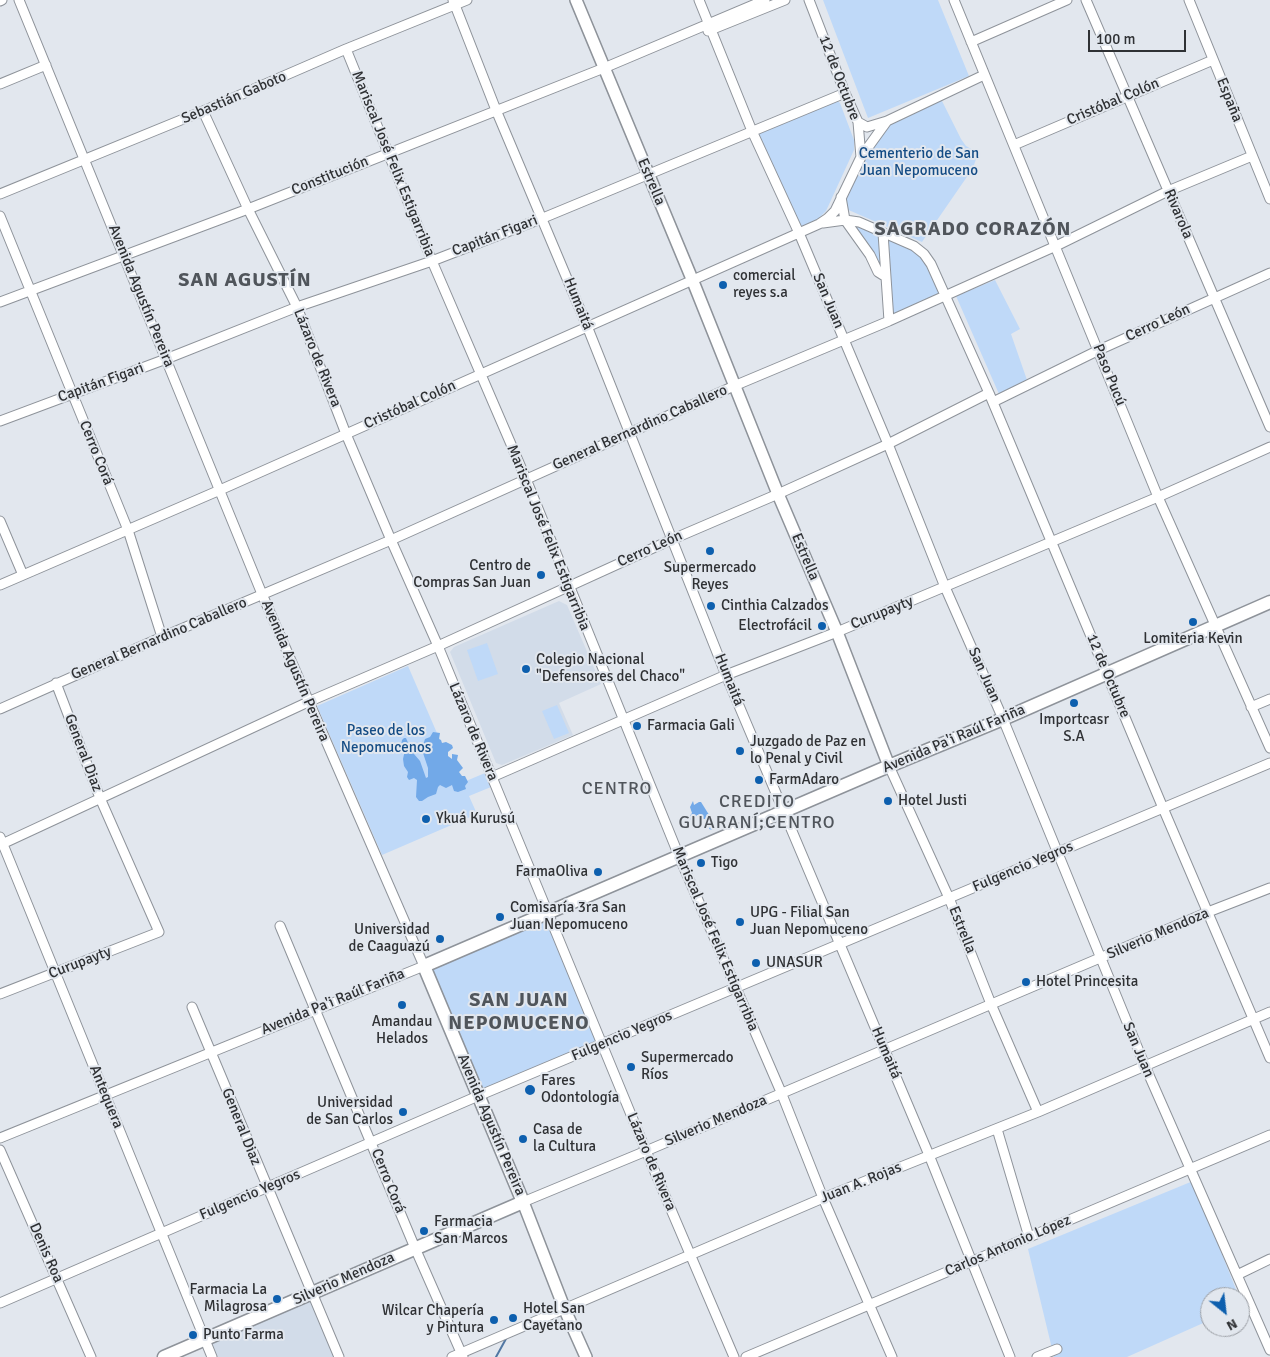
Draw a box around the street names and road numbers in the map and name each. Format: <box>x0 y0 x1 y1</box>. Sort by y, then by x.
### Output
street label: 12 de Octubre <box>815 33 863 123</box>
street label: Sebastián Gaboto <box>179 68 289 128</box>
street label: Mariscal José Felix Estigarribia <box>347 68 439 260</box>
street label: Cristóbal Colón <box>1064 74 1162 130</box>
street label: España <box>1212 75 1246 125</box>
street label: Constitución <box>289 152 371 200</box>
street label: Estrella <box>633 156 669 208</box>
street label: Rivarola <box>1159 186 1197 242</box>
street label: Capitán Figari <box>450 211 540 261</box>
street label: Avenida Agustín Pereira <box>104 222 178 370</box>
street label: San Juan <box>808 271 848 331</box>
street label: Humaitá <box>559 275 597 333</box>
street label: Cerro León <box>1123 300 1193 346</box>
street label: Lázaro de Rivera <box>289 306 345 410</box>
street label: Paso Pucú <box>1088 341 1130 409</box>
street label: Capitán Figari <box>56 359 146 407</box>
street label: Cristóbal Colón <box>361 377 459 433</box>
street label: General Bernardino Caballero <box>550 381 730 475</box>
street label: Cerro Corá <box>75 418 117 488</box>
street label: Mariscal José Felix Estigarribia <box>502 442 594 634</box>
street label: Cerro León <box>615 527 685 571</box>
street label: Estrella <box>787 531 823 583</box>
street label: Curupayty <box>848 592 916 634</box>
street label: General Bernardino Caballero <box>68 594 250 684</box>
street label: Avenida Agustín Pereira <box>257 597 333 745</box>
street label: 12 de Octubre <box>1082 631 1134 721</box>
street label: San Juan <box>964 645 1004 705</box>
street label: Humaitá <box>710 651 748 709</box>
street label: Lázaro de Rivera <box>444 680 502 784</box>
street label: Avenida Pa'i Raúl Fariña <box>880 701 1028 777</box>
street label: General Diaz <box>60 712 106 794</box>
street label: Fulgencio Yegros <box>970 838 1076 896</box>
street label: Mariscal José Felix Estigarribia <box>668 844 762 1034</box>
street label: Estrella <box>944 904 980 956</box>
street label: Silverio Mendoza <box>1104 904 1212 964</box>
street label: Curupayty <box>46 943 114 983</box>
street label: Avenida Pa'i Raúl Fariña <box>259 965 407 1039</box>
street label: Fulgencio Yegros <box>569 1007 675 1065</box>
street label: San Juan <box>1118 1020 1158 1080</box>
street label: Humaitá <box>867 1024 905 1082</box>
street label: Avenida Agustín Pereira <box>453 1051 529 1199</box>
street label: Antequera <box>85 1063 127 1131</box>
street label: General Diaz <box>217 1086 265 1168</box>
street label: Silverio Mendoza <box>662 1091 770 1151</box>
street label: Lázaro de Rivera <box>622 1110 680 1214</box>
street label: Cerro Corá <box>367 1146 409 1216</box>
street label: Juan A. Rojas <box>818 1159 904 1207</box>
street label: Fulgencio Yegros <box>197 1166 303 1224</box>
street label: Carlos Antonio López <box>942 1211 1074 1281</box>
street label: Denis Roa <box>25 1220 67 1286</box>
street label: Silverio Mendoza <box>290 1249 398 1309</box>

